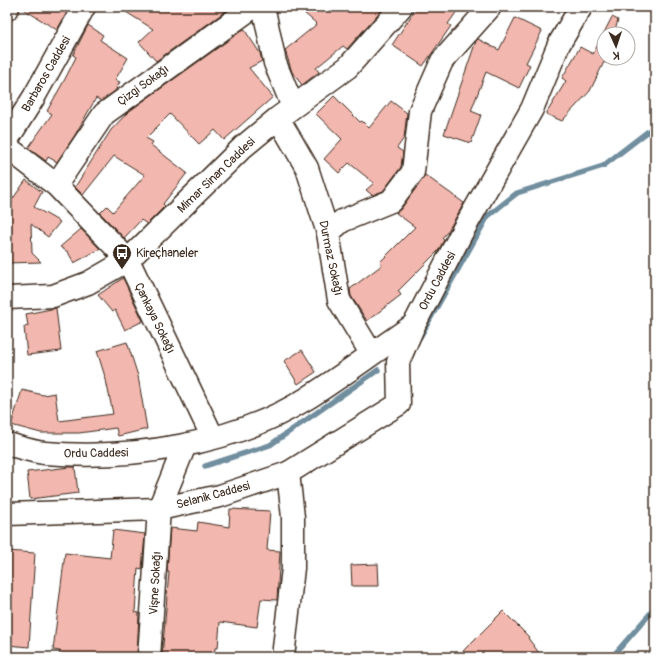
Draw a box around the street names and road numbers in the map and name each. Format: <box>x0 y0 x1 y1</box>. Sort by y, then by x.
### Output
street label: Barbaros Caddesi <box>19 34 74 115</box>
street label: Çizgi Sokağı <box>115 62 172 109</box>
street label: Mimar Sinan Caddesi <box>174 134 258 216</box>
street label: Durmaz Sokağı <box>315 219 346 297</box>
street label: Ordu Caddesi <box>416 249 459 313</box>
street label: Çankaya Sokağı <box>131 280 178 356</box>
street label: Ordu Caddesi <box>64 445 128 462</box>
street label: Selanik Caddesi <box>175 478 252 513</box>
street label: Vişne Sokağı <box>146 551 165 615</box>

